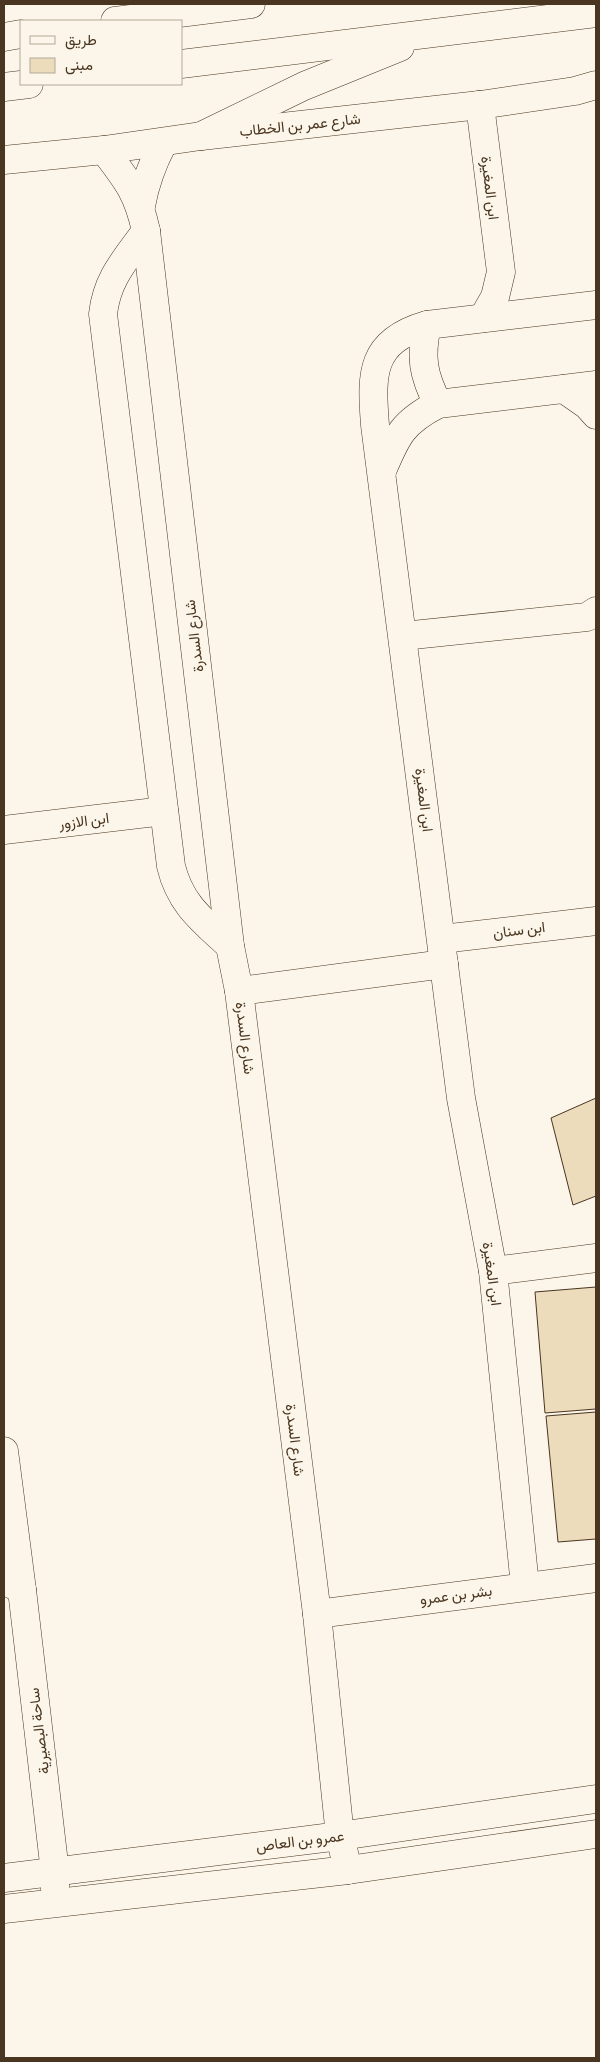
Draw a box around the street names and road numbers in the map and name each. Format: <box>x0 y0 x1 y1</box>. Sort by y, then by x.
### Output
street label: شارع عمر بن الخطاب <box>238 109 362 142</box>
street label: ابن المغيرة <box>476 155 504 221</box>
street label: شارع السدرة <box>180 598 209 673</box>
street label: ابن المغيرة <box>410 767 438 833</box>
street label: ابن الازور <box>57 808 110 834</box>
street label: ابن سنان <box>492 917 546 943</box>
street label: شارع السدرة <box>230 1001 259 1076</box>
street label: ابن المغيرة <box>478 1241 506 1307</box>
street label: شارع السدرة <box>280 1403 309 1478</box>
street label: بشر بن عمرو <box>419 1581 493 1609</box>
street label: ساحة البصيرية <box>24 1687 53 1775</box>
street label: عمرو بن العاص <box>255 1826 346 1856</box>

